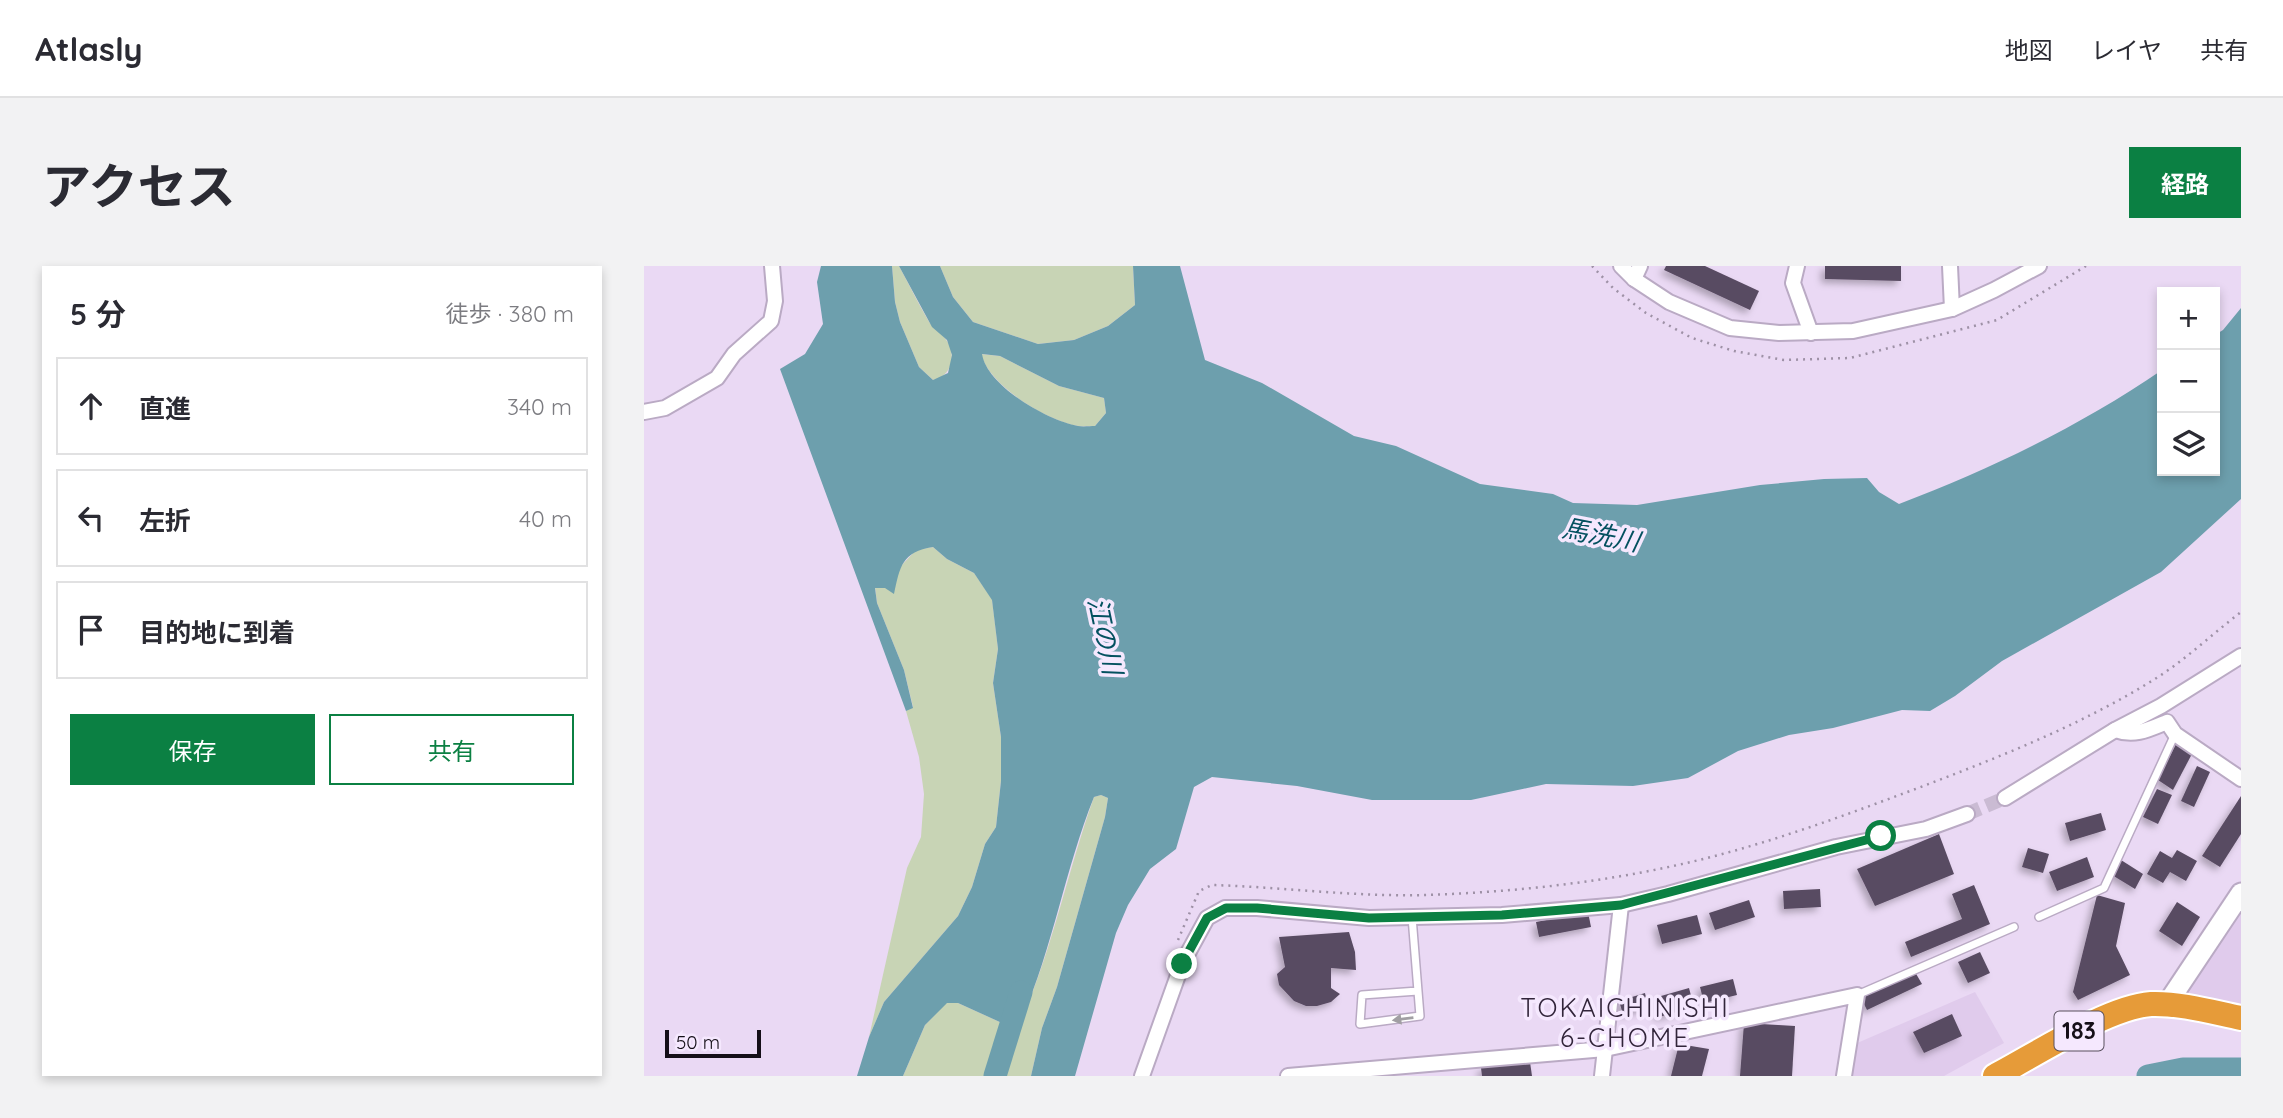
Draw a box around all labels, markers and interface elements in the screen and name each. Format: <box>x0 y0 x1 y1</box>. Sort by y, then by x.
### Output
text: Atlasly <box>35 28 143 69</box>
text: 地図 <box>2005 35 2053 65</box>
text: レイヤ <box>2091 35 2162 65</box>
text: 共有 <box>2200 35 2248 65</box>
button: 経路 <box>2129 147 2241 218</box>
text: アクセス <box>42 155 236 216</box>
map controls <box>2157 287 2220 476</box>
button: + <box>2157 287 2220 350</box>
text: 5 分 <box>70 295 126 333</box>
text: 徒歩 · 380 m <box>446 299 574 328</box>
button: − <box>2157 350 2220 413</box>
icon: ahead <box>72 387 110 425</box>
text: 直進 <box>139 392 191 425</box>
text: 340 m <box>507 392 572 421</box>
button: layers <box>2157 413 2220 476</box>
icon: left <box>72 499 110 537</box>
text: 左折 <box>139 504 191 537</box>
text: 40 m <box>519 504 572 533</box>
water label: 馬洗川 <box>1560 511 1645 559</box>
water label: 江の川 <box>1081 594 1130 680</box>
icon: arrive <box>72 611 110 649</box>
text: 目的地に到着 <box>139 616 295 649</box>
button: 保存 <box>70 714 315 785</box>
button: 共有 <box>329 714 574 785</box>
route start <box>1865 820 1896 851</box>
route end <box>1166 948 1197 979</box>
district label: TOKAICHINISHI 6-CHOME <box>1520 991 1730 1054</box>
road number: 183 <box>2054 1012 2104 1051</box>
one-way arrow <box>1392 1013 1414 1024</box>
scale bar <box>665 1027 761 1059</box>
text: 50 m <box>676 1030 720 1054</box>

